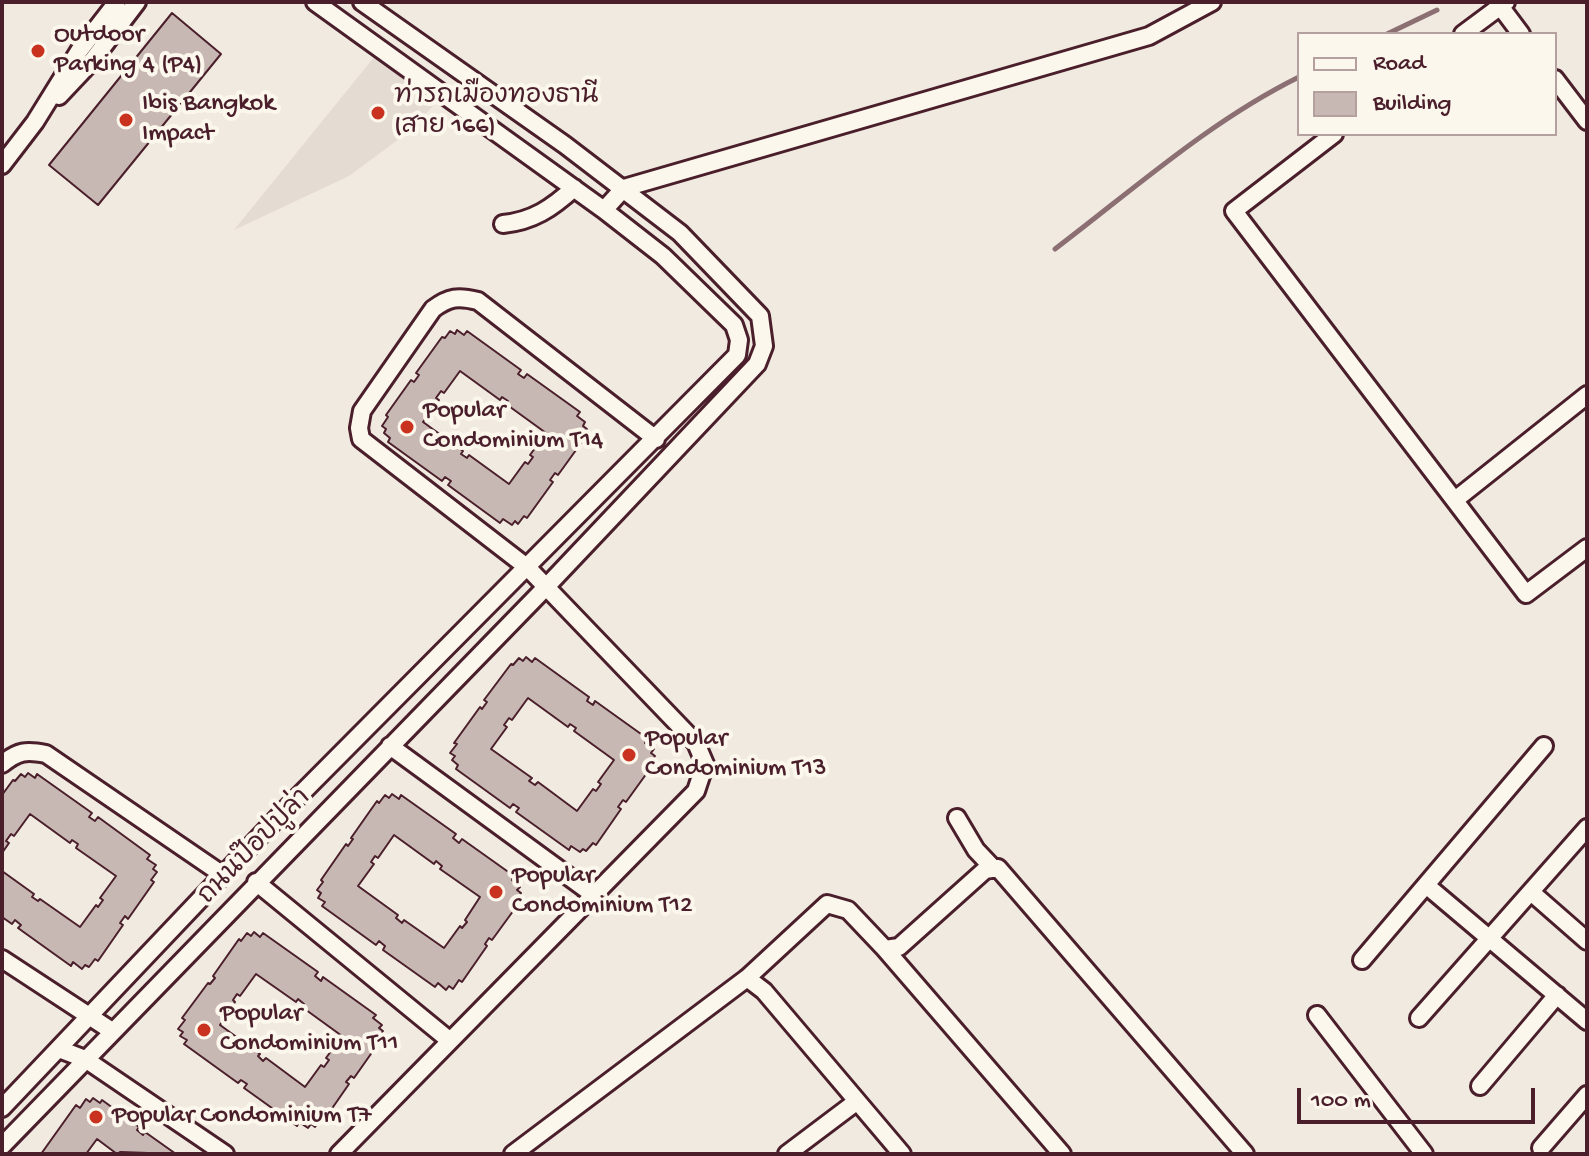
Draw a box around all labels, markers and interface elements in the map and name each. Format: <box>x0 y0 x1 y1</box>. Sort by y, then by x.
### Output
place label: Outdoor Parking 4 (P4) <box>54 20 202 82</box>
legend <box>1297 32 1557 136</box>
marker: Outdoor Parking 4 (P4) <box>29 42 47 60</box>
text: Road <box>1373 50 1425 79</box>
place label: ท่ารถเมืองทองธานี (สาย 166) <box>394 82 598 144</box>
place label: Ibis Bangkok Impact <box>142 89 275 150</box>
text: Building <box>1373 90 1451 119</box>
marker: ท่ารถเมืองทองธานี (สาย 166) <box>369 104 387 122</box>
marker: Ibis Bangkok Impact <box>117 111 135 129</box>
place label: Popular Condominium T14 <box>423 396 603 458</box>
marker: Popular Condominium T14 <box>398 418 416 436</box>
place label: Popular Condominium T13 <box>645 724 827 786</box>
marker: Popular Condominium T13 <box>620 746 638 764</box>
street label: ถนนป๊อปปูล่า <box>193 784 319 912</box>
place label: Popular Condominium T12 <box>512 861 693 922</box>
marker: Popular Condominium T12 <box>487 883 505 901</box>
place label: Popular Condominium T11 <box>220 999 399 1060</box>
marker: Popular Condominium T11 <box>195 1021 213 1039</box>
scale bar <box>1301 1072 1539 1122</box>
text: 100 m <box>1311 1087 1371 1116</box>
place label: Popular Condominium T7 <box>112 1101 371 1133</box>
marker: Popular Condominium T7 <box>87 1108 105 1126</box>

